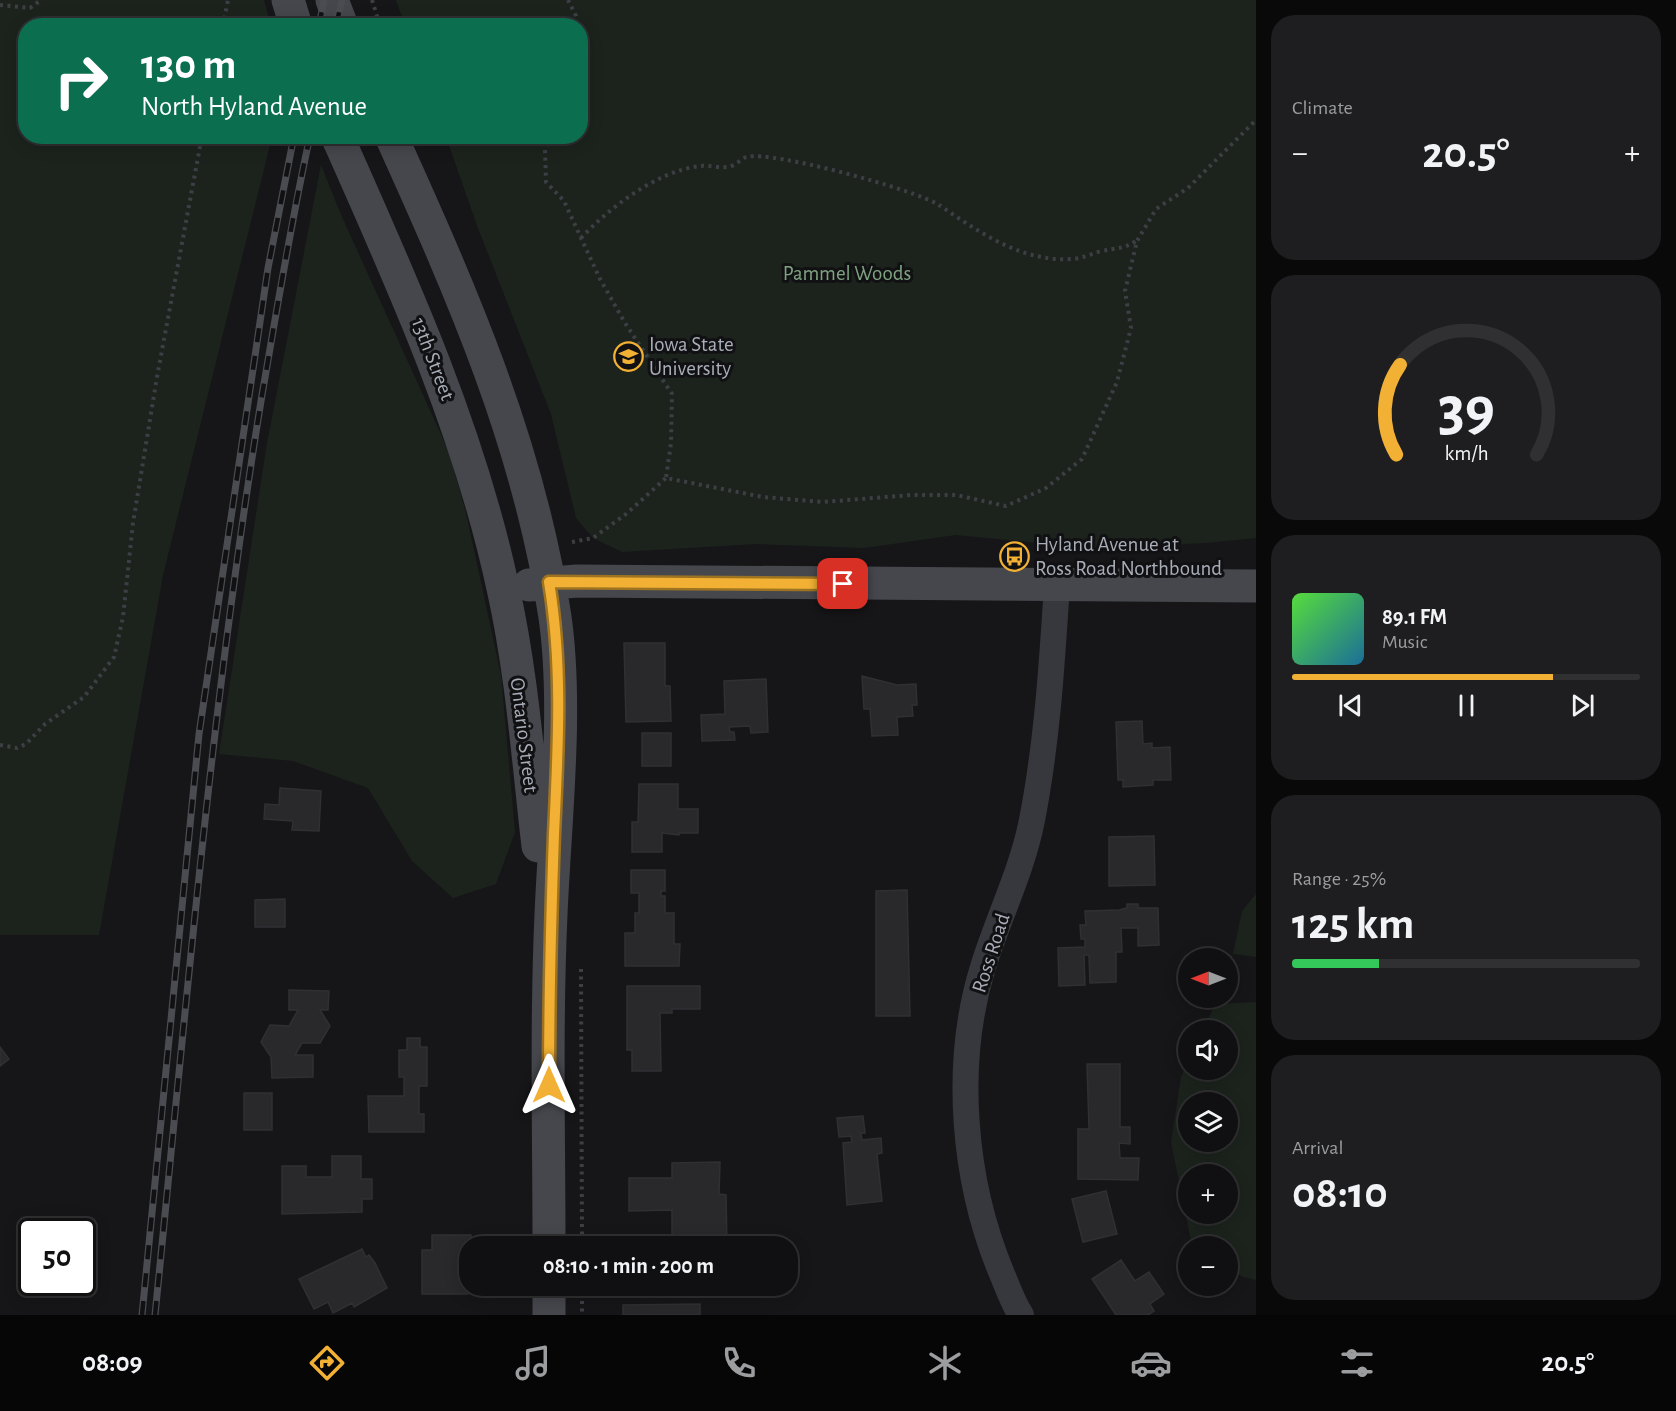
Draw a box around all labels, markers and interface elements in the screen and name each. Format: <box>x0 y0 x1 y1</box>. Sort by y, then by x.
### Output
icon: right <box>42 42 120 120</box>
text: 130 m <box>141 44 236 86</box>
text: North Hyland Avenue <box>141 93 367 120</box>
text: Climate <box>1292 98 1353 118</box>
text: 20.5° <box>1422 131 1510 176</box>
text: − <box>1292 137 1308 170</box>
text: + <box>1624 137 1640 170</box>
park label: Pammel Woods <box>783 263 911 284</box>
street label: 13th Street <box>408 315 458 403</box>
place label: Iowa State University <box>649 334 734 379</box>
school or university icon: Iowa State University <box>612 340 644 372</box>
text: 39 <box>1437 379 1495 441</box>
text: km/h <box>1444 443 1488 464</box>
place label: Hyland Avenue at Ross Road Northbound <box>1035 534 1222 579</box>
bus stop icon: Hyland Avenue at Ross Road Northbound <box>998 540 1030 572</box>
pin <box>817 558 868 609</box>
icon: arrive <box>826 567 859 600</box>
text: 89.1 FM <box>1382 606 1447 628</box>
text: Music <box>1382 632 1428 652</box>
street label: Ontario Street <box>507 676 541 794</box>
icon: previous <box>1334 689 1367 722</box>
icon: pause <box>1450 689 1483 722</box>
icon: next <box>1566 689 1599 722</box>
text: Range · 25% <box>1292 869 1386 889</box>
text: 125 km <box>1292 902 1414 947</box>
street label: Ross Road <box>968 911 1014 995</box>
north arrow <box>1178 948 1238 1008</box>
map controls <box>1178 948 1238 1296</box>
button: sound <box>1178 1020 1238 1080</box>
position arrow <box>517 1053 581 1117</box>
button: layers <box>1178 1092 1238 1152</box>
text: Arrival <box>1292 1138 1343 1158</box>
button: + <box>1178 1164 1238 1224</box>
text: 08:10 <box>1292 1171 1388 1216</box>
speed limit sign: 50 <box>18 1218 96 1296</box>
button: − <box>1178 1236 1238 1296</box>
text: 08:10 · 1 min · 200 m <box>543 1255 714 1277</box>
icon: directions <box>306 1342 348 1384</box>
icon: music <box>512 1342 554 1384</box>
icon: phone <box>718 1342 760 1384</box>
icon: climate <box>924 1342 966 1384</box>
icon: car <box>1130 1342 1172 1384</box>
icon: filters <box>1336 1342 1378 1384</box>
text: 08:09 <box>82 1349 143 1376</box>
text: 20.5° <box>1542 1349 1594 1376</box>

